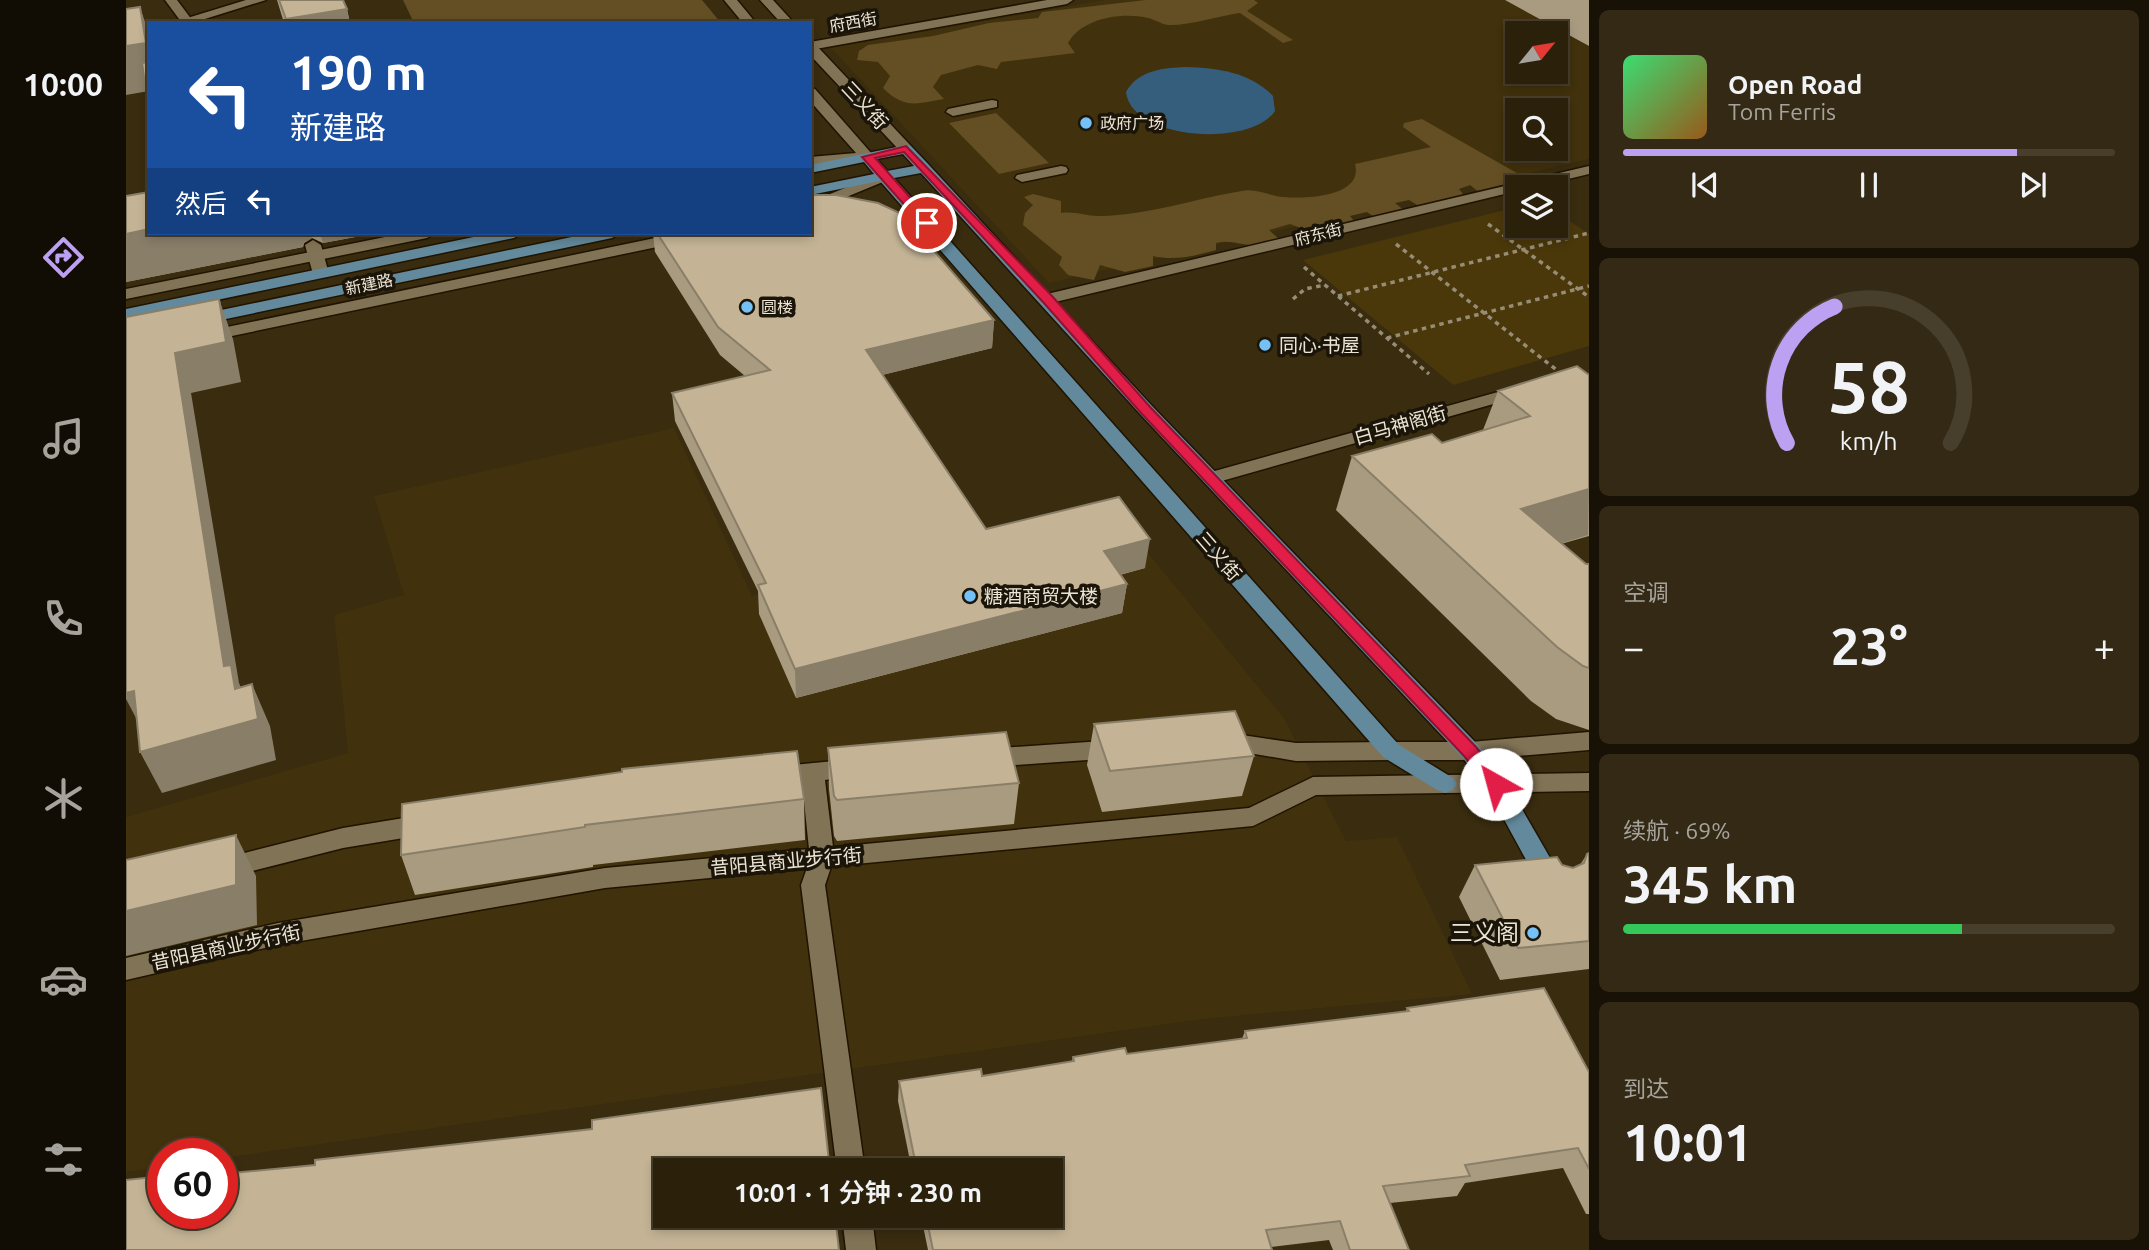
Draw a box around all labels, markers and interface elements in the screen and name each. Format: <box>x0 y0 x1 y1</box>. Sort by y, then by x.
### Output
street label: 府西街 <box>828 9 878 35</box>
north arrow <box>1505 21 1568 84</box>
map controls <box>1505 21 1568 238</box>
text: 190 m <box>290 44 427 99</box>
icon: left <box>175 49 266 140</box>
text: 10:00 <box>23 66 103 102</box>
text: Open Road <box>1728 70 1862 99</box>
street label: 三义街 <box>838 77 892 133</box>
button: search <box>1505 98 1568 161</box>
text: Tom Ferris <box>1728 99 1836 124</box>
text: 新建路 <box>290 109 386 145</box>
place label: 政府广场 <box>1100 114 1164 132</box>
marker: 政府广场 <box>1078 115 1094 131</box>
icon: previous <box>1686 166 1724 204</box>
icon: pause <box>1850 166 1888 204</box>
icon: next <box>2014 166 2052 204</box>
button: layers <box>1505 175 1568 238</box>
icon: left <box>241 182 279 220</box>
text: 然后 <box>175 189 227 218</box>
pin <box>897 193 957 253</box>
icon: arrive <box>908 204 946 242</box>
street label: 府东街 <box>1293 219 1343 249</box>
icon: directions <box>39 233 88 282</box>
street label: 新建路 <box>344 270 394 298</box>
place label: 圆楼 <box>761 298 793 316</box>
marker: 圆楼 <box>739 299 755 315</box>
place label: 同心·书屋 <box>1279 334 1360 356</box>
marker: 同心·书屋 <box>1257 337 1273 353</box>
text: 58 <box>1828 345 1910 427</box>
street label: 白马神阁街 <box>1351 401 1449 449</box>
icon: music <box>39 414 88 463</box>
text: km/h <box>1840 427 1898 455</box>
street label: 三义街 <box>1192 527 1246 585</box>
text: 空调 <box>1623 580 1669 605</box>
place label: 糖酒商贸大楼 <box>984 585 1098 607</box>
marker: 糖酒商贸大楼 <box>962 588 978 604</box>
icon: phone <box>39 594 88 643</box>
text: 23° <box>1830 617 1908 675</box>
text: − <box>1623 626 1644 668</box>
text: + <box>2094 626 2115 668</box>
position arrow <box>1459 747 1533 821</box>
icon: climate <box>39 774 88 823</box>
text: 续航 · 69% <box>1623 818 1730 843</box>
street label: 昔阳县商业步行街 <box>709 843 863 879</box>
text: 345 km <box>1623 855 1797 913</box>
street label: 昔阳县商业步行街 <box>149 920 303 974</box>
place label: 三义阁 <box>1450 920 1519 945</box>
marker: 三义阁 <box>1525 925 1541 941</box>
icon: car <box>39 955 88 1004</box>
text: 到达 <box>1623 1076 1669 1101</box>
text: 10:01 <box>1623 1113 1753 1171</box>
icon: filters <box>39 1135 88 1184</box>
speed limit sign: 60 <box>147 1138 238 1229</box>
text: 10:01 · 1 分钟 · 230 m <box>734 1178 982 1207</box>

